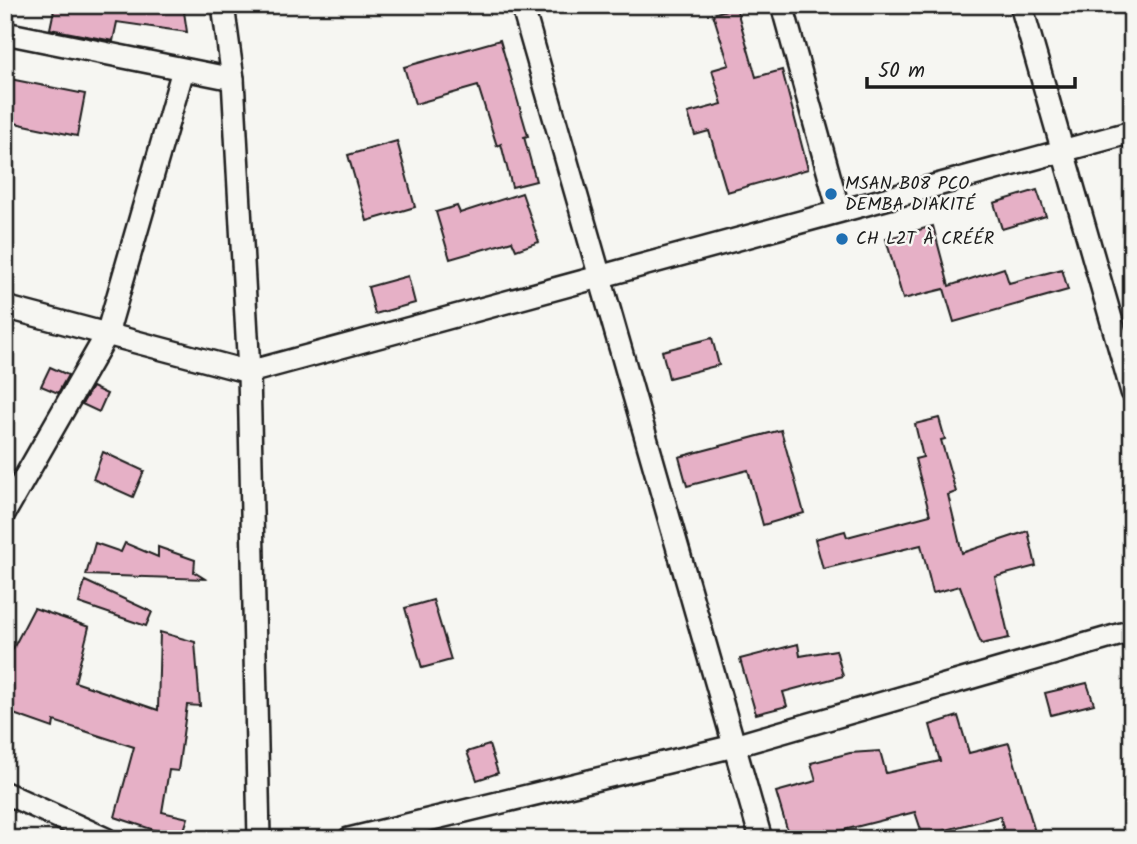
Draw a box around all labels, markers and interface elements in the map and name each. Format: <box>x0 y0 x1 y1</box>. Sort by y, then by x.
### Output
scale bar <box>867 46 1076 90</box>
text: 50 m <box>878 55 925 88</box>
place label: MSAN B08 PCO DEMBA DIAKITÉ <box>845 170 976 220</box>
marker: MSAN B08 PCO DEMBA DIAKITÉ <box>823 186 839 202</box>
place label: CH L2T À CRÉÉR <box>856 225 994 254</box>
marker: CH L2T À CRÉÉR <box>834 231 850 247</box>

